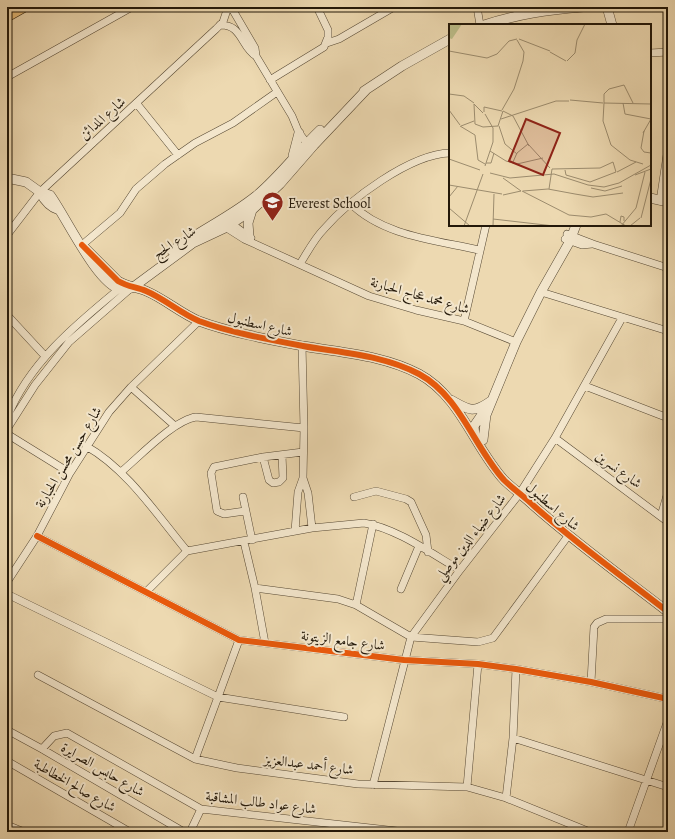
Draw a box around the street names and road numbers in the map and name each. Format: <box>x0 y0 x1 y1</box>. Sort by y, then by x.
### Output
street label: شارع المدائن <box>75 92 131 146</box>
street label: شارع الحج <box>149 221 201 266</box>
street label: شارع محمد عجاج الحبارنة <box>367 272 472 322</box>
street label: شارع اسطنبول <box>225 308 294 343</box>
street label: شارع حسن محسن الحبارنة <box>31 403 108 513</box>
street label: شارع نسرين <box>590 446 646 494</box>
street label: شارع اسطنبول <box>520 478 584 537</box>
street label: شارع ضياء الدين موصلي <box>430 490 513 587</box>
street label: شارع جامع الزيتونة <box>299 626 386 659</box>
street label: شارع حابس الصرايرة <box>57 738 148 803</box>
street label: شارع أحمد عبدالعزيز <box>261 748 355 781</box>
street label: شارع صالح الخطاطبة <box>29 754 119 819</box>
street label: شارع عواد طالب المشاقبة <box>204 786 317 821</box>

